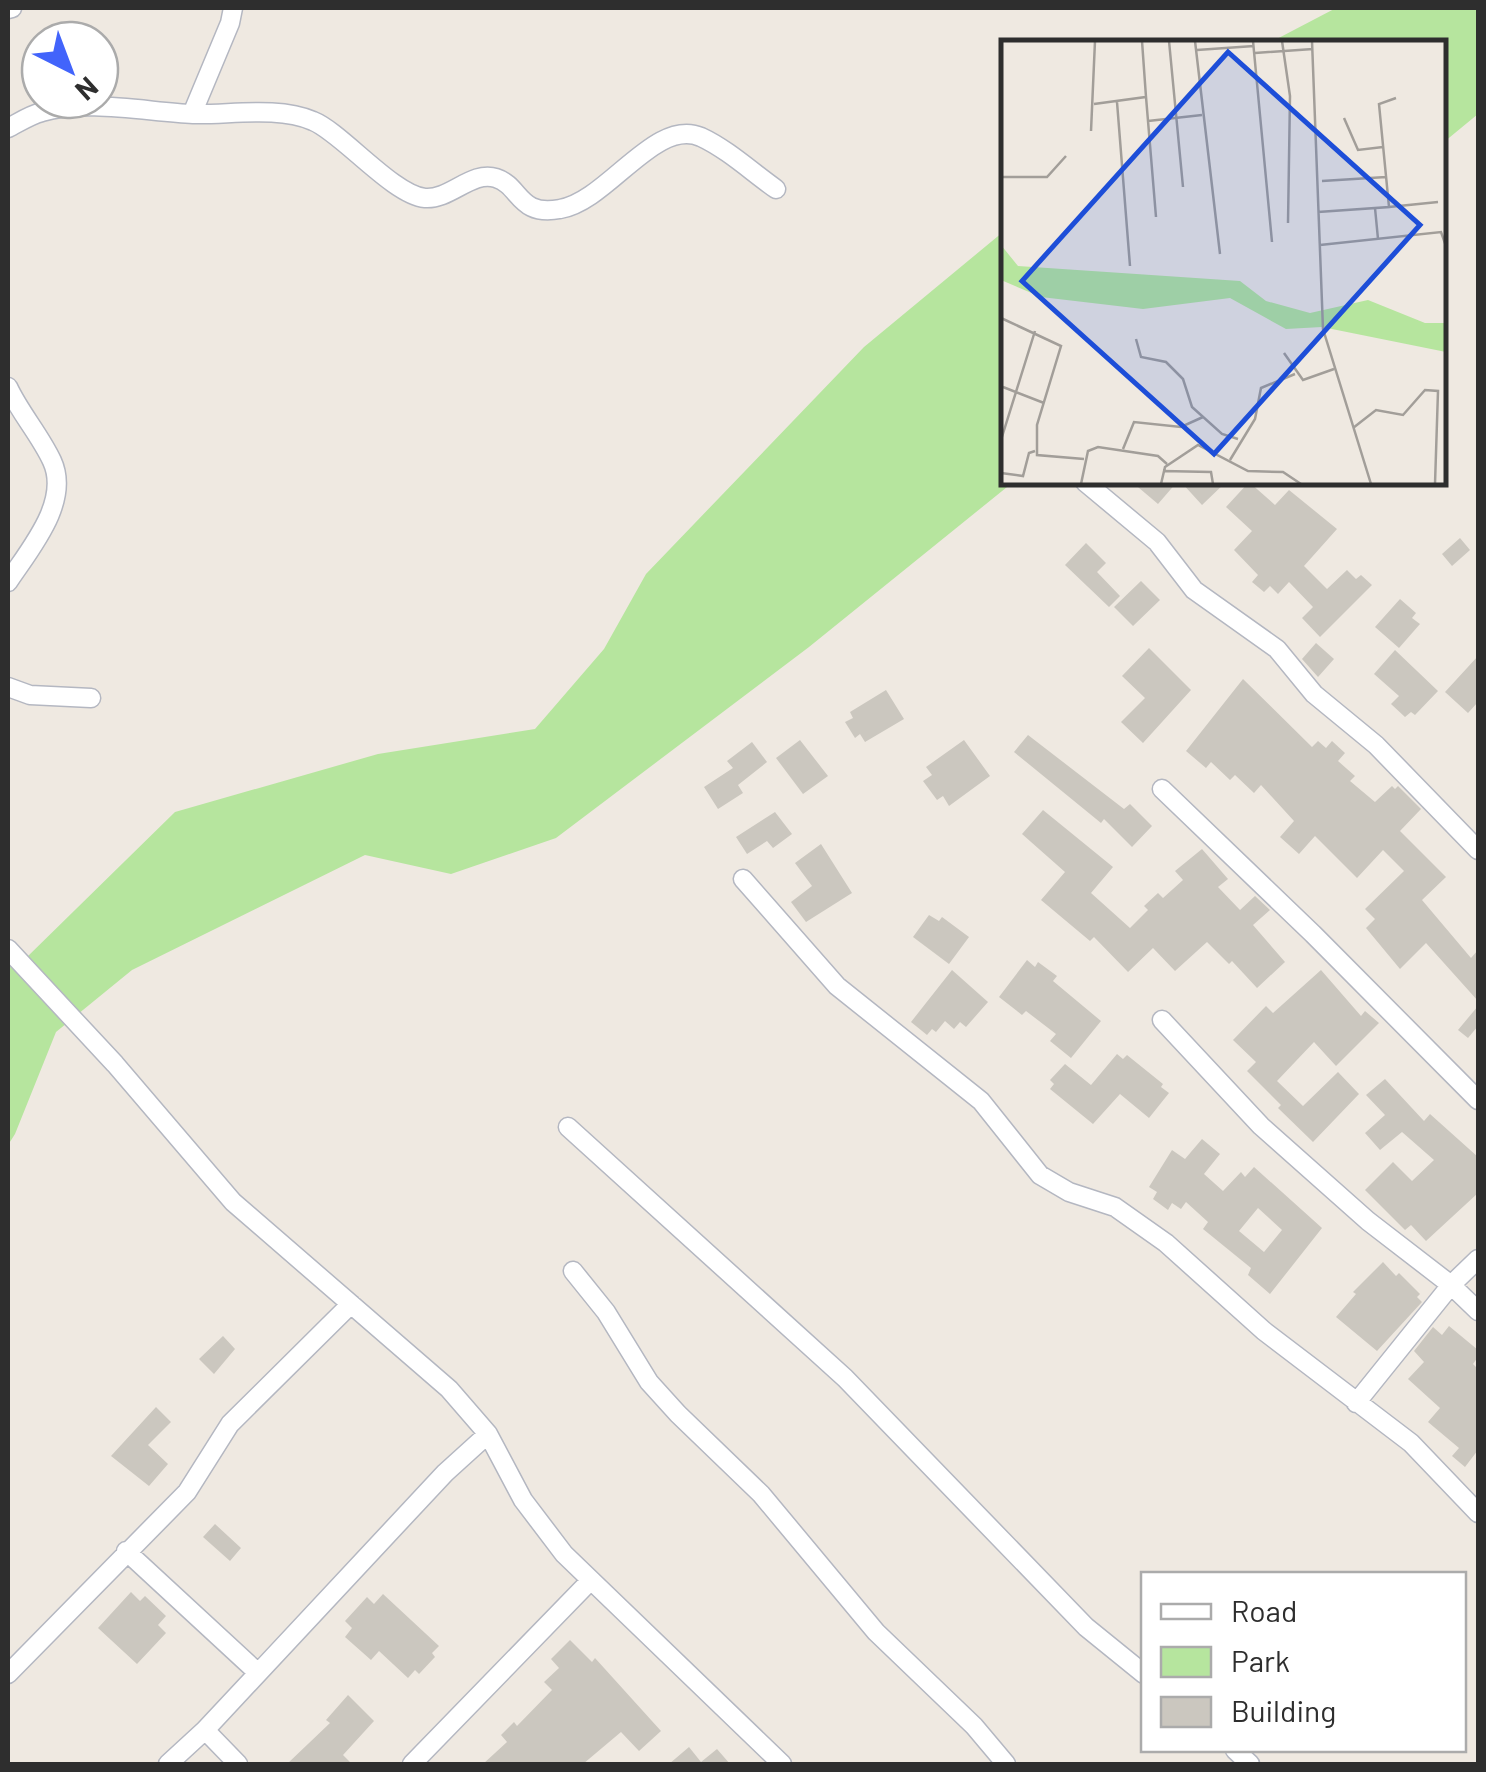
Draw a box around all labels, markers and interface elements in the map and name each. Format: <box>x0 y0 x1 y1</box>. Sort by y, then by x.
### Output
north arrow <box>20 20 120 120</box>
inset map <box>1001 40 1446 485</box>
text: N <box>69 70 106 108</box>
legend <box>1141 1572 1466 1752</box>
text: Road <box>1231 1592 1297 1628</box>
text: Park <box>1231 1642 1290 1678</box>
text: Building <box>1231 1692 1336 1728</box>

